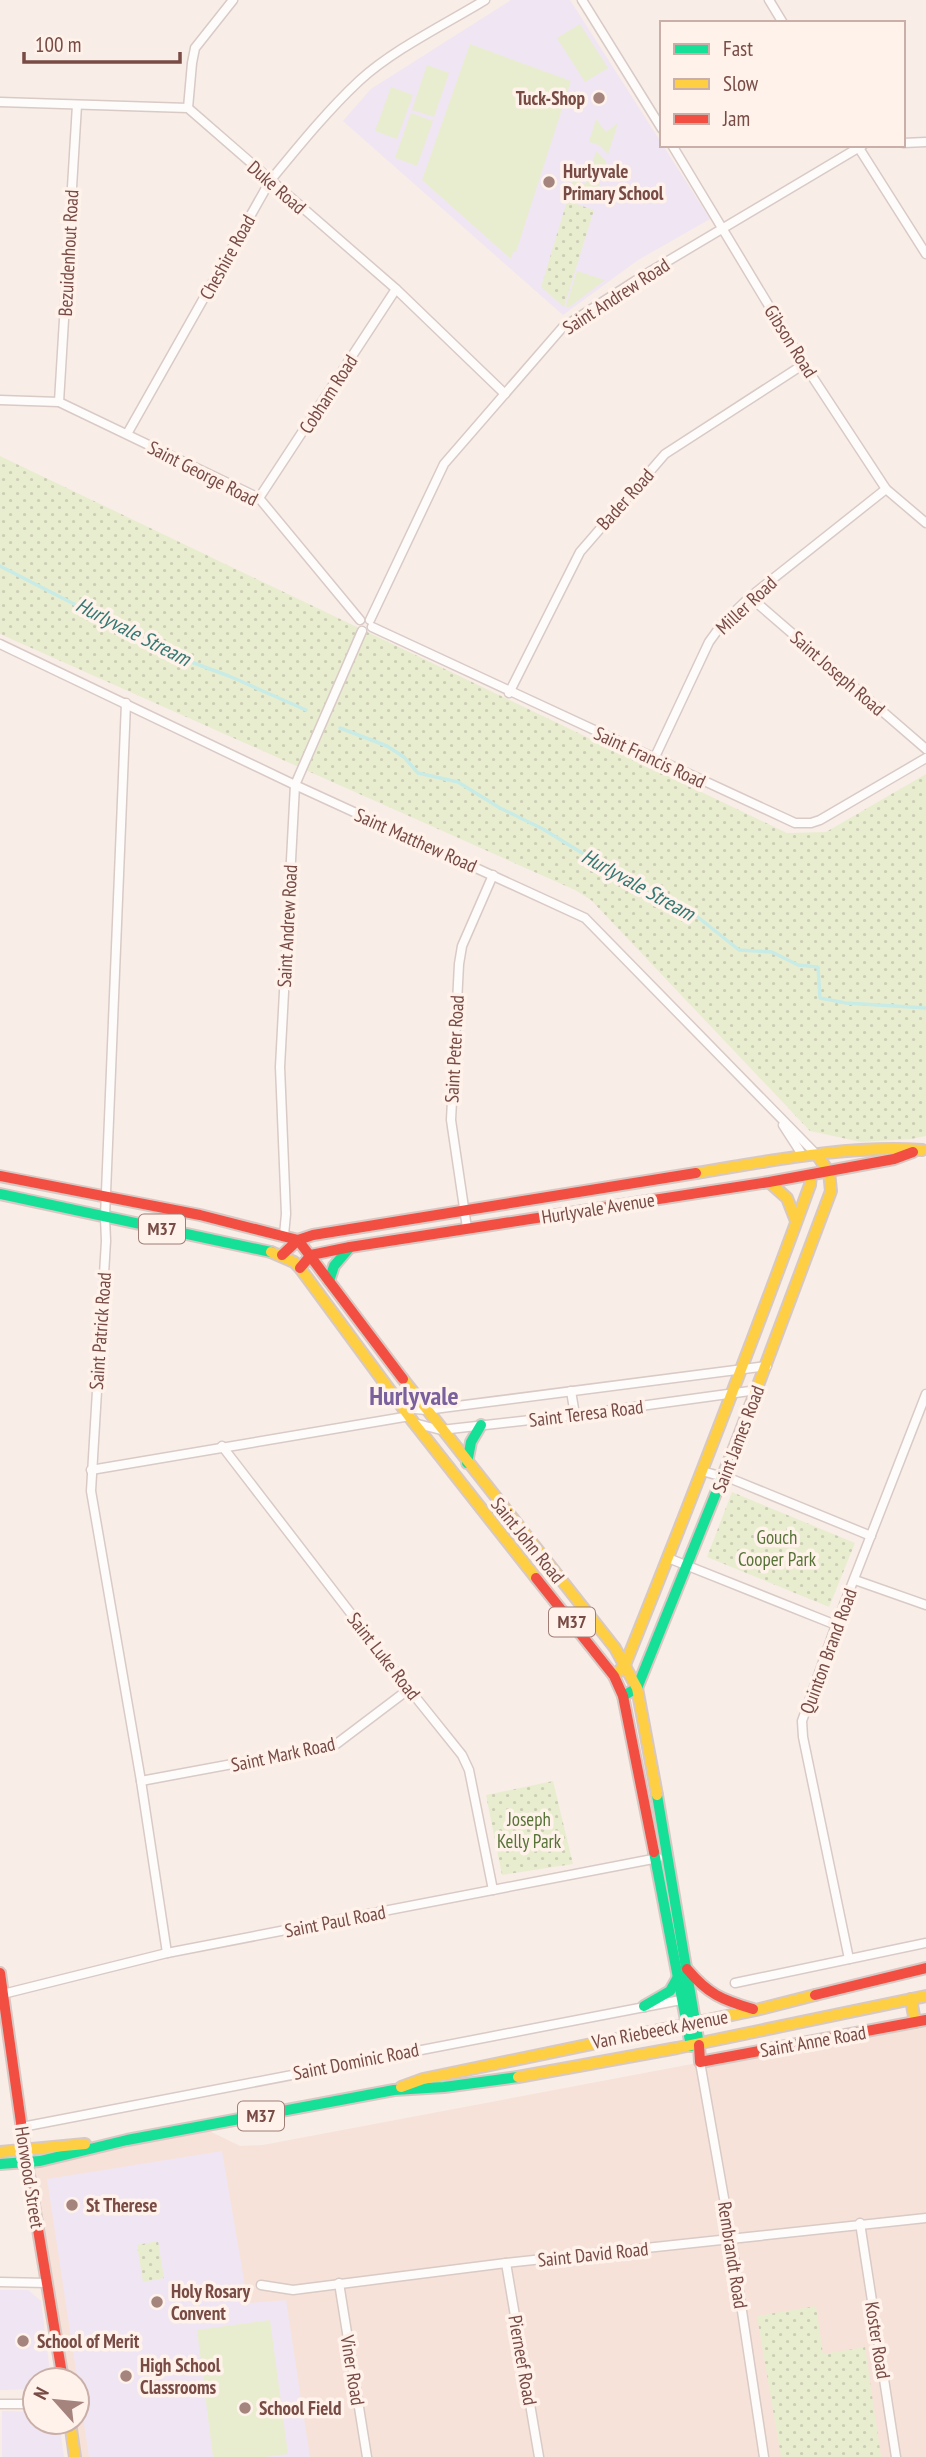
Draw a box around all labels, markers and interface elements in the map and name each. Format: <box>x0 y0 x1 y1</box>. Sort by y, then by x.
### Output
scale bar <box>24 21 180 65</box>
legend <box>660 21 905 147</box>
text: 100 m <box>35 31 81 58</box>
text: Fast <box>723 35 753 62</box>
text: Slow <box>723 70 759 97</box>
place label: Tuck-Shop <box>516 86 585 110</box>
marker: Tuck-Shop <box>591 90 607 106</box>
text: Jam <box>722 105 750 132</box>
street label: Duke Road <box>243 155 311 219</box>
place label: Hurlyvale Primary School <box>563 159 664 205</box>
marker: Hurlyvale Primary School <box>541 174 557 190</box>
street label: Bezuidenhout Road <box>53 189 83 317</box>
street label: Cheshire Road <box>194 210 260 304</box>
street label: Saint Andrew Road <box>558 253 674 339</box>
street label: Gibson Road <box>759 300 823 382</box>
street label: Cobham Road <box>294 350 362 438</box>
street label: Saint George Road <box>144 435 262 511</box>
street label: Bader Road <box>591 463 659 535</box>
street label: Miller Road <box>711 571 781 639</box>
water label: Hurlyvale Stream <box>71 591 196 673</box>
street label: Saint Joseph Road <box>786 625 890 721</box>
street label: Saint Francis Road <box>590 721 710 793</box>
street label: Saint Matthew Road <box>351 802 481 878</box>
water label: Hurlyvale Stream <box>577 842 701 927</box>
street label: Saint Andrew Road <box>272 864 302 988</box>
street label: Saint Peter Road <box>439 995 469 1103</box>
street label: Hurlyvale Avenue <box>540 1187 656 1229</box>
road number: M37 <box>139 1214 185 1244</box>
street label: Saint Patrick Road <box>84 1271 116 1391</box>
district label: Hurlyvale <box>369 1379 459 1412</box>
street label: Saint James Road <box>707 1382 769 1496</box>
street label: Saint Teresa Road <box>528 1394 644 1432</box>
street label: Saint John Road <box>486 1492 570 1588</box>
park label: Gouch Cooper Park <box>738 1525 817 1571</box>
street label: Quinton Brand Road <box>794 1585 862 1717</box>
street label: Saint Luke Road <box>342 1607 426 1705</box>
road number: M37 <box>549 1608 595 1637</box>
street label: Saint Mark Road <box>229 1731 337 1777</box>
park label: Joseph Kelly Park <box>497 1807 562 1853</box>
street label: Saint Paul Road <box>283 1899 387 1943</box>
street label: Van Riebeeck Avenue <box>589 2004 730 2054</box>
street label: Saint Anne Road <box>758 2020 868 2062</box>
street label: Saint Dominic Road <box>291 2037 421 2085</box>
road number: M37 <box>238 2102 284 2130</box>
street label: Horwood Street <box>10 2124 50 2230</box>
place label: St Therese <box>86 2193 157 2217</box>
marker: St Therese <box>64 2197 80 2213</box>
street label: Rembrandt Road <box>713 2200 753 2310</box>
street label: Saint David Road <box>536 2236 650 2272</box>
place label: Holy Rosary Convent <box>171 2279 250 2325</box>
marker: Holy Rosary Convent <box>149 2294 165 2310</box>
street label: Koster Road <box>860 2300 896 2380</box>
street label: Pierneef Road <box>503 2313 543 2407</box>
place label: School of Merit <box>37 2329 140 2353</box>
street label: Viner Road <box>335 2332 370 2407</box>
marker: School of Merit <box>15 2333 31 2349</box>
place label: High School Classrooms <box>140 2353 221 2399</box>
north arrow <box>21 2366 91 2436</box>
marker: High School Classrooms <box>118 2368 134 2384</box>
text: N <box>28 2383 54 2403</box>
place label: School Field <box>259 2396 341 2420</box>
marker: School Field <box>237 2400 253 2416</box>

